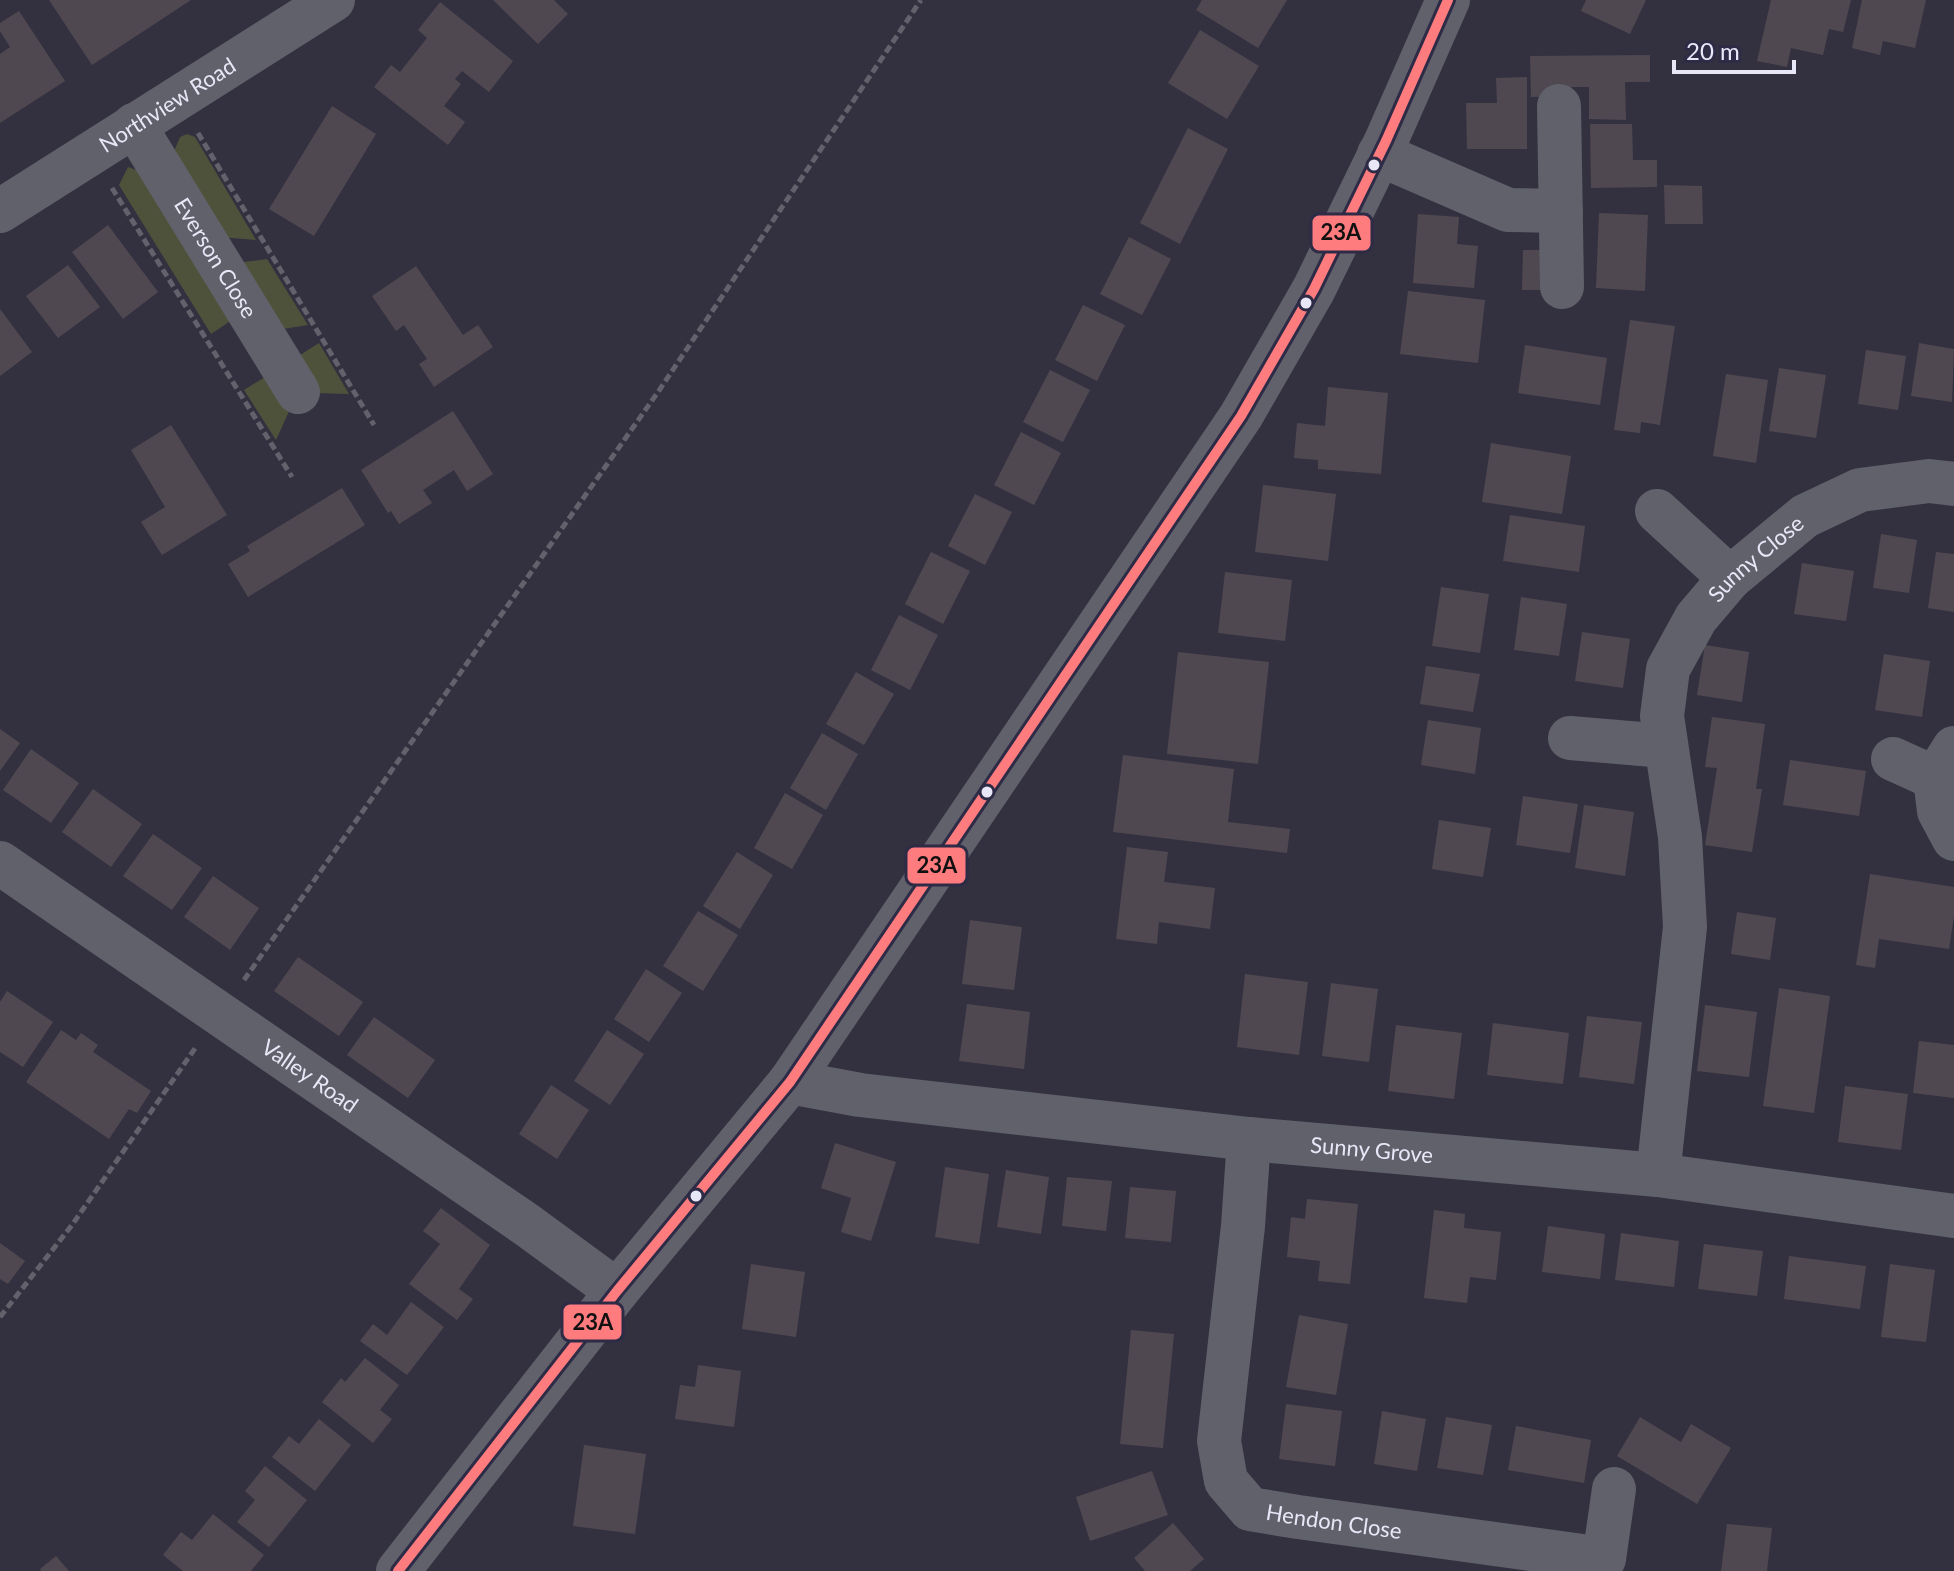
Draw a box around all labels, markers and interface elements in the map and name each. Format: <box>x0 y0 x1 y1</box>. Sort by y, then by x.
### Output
scale bar <box>1674 24 1794 74</box>
text: 20 m <box>1686 36 1740 65</box>
street label: Northview Road <box>94 51 240 158</box>
unlabelled marker <box>1366 157 1382 173</box>
street label: Everson Close <box>169 193 263 323</box>
line badge: 23A <box>1311 214 1372 252</box>
text: 23A <box>1321 218 1362 245</box>
unlabelled marker <box>1298 295 1314 311</box>
street label: Sunny Close <box>1702 509 1809 607</box>
unlabelled marker <box>979 784 995 800</box>
line badge: 23A <box>906 846 967 885</box>
text: 23A <box>917 851 958 878</box>
street label: Valley Road <box>257 1033 364 1118</box>
street label: Sunny Grove <box>1309 1130 1434 1168</box>
unlabelled marker <box>688 1188 704 1204</box>
line badge: 23A <box>562 1303 623 1341</box>
text: 23A <box>573 1308 614 1335</box>
street label: Hendon Close <box>1264 1498 1404 1544</box>

